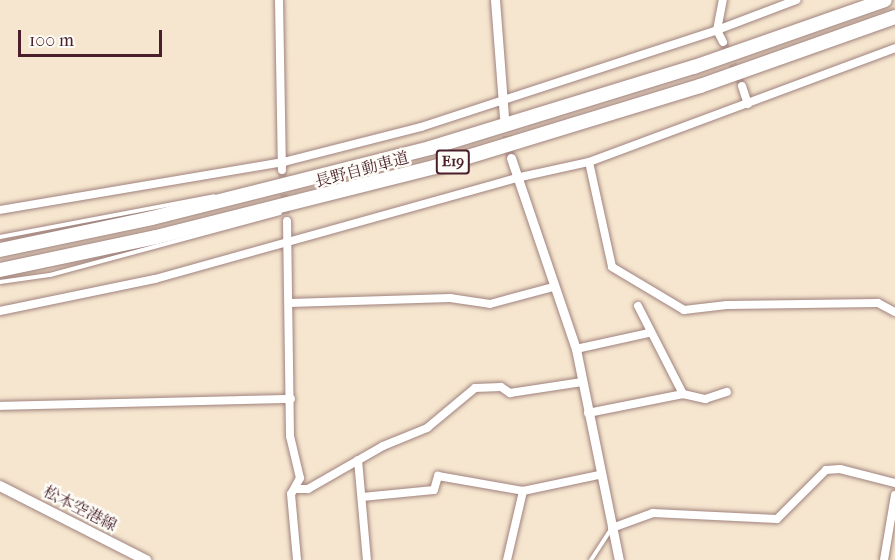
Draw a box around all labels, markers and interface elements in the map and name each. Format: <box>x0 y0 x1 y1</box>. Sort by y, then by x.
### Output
scale bar <box>21 18 165 56</box>
text: 100 m <box>29 30 74 51</box>
street label: 長野自動車道 <box>313 148 411 192</box>
road number: E19 <box>435 150 471 174</box>
street label: 松本空港線 <box>40 482 120 536</box>

